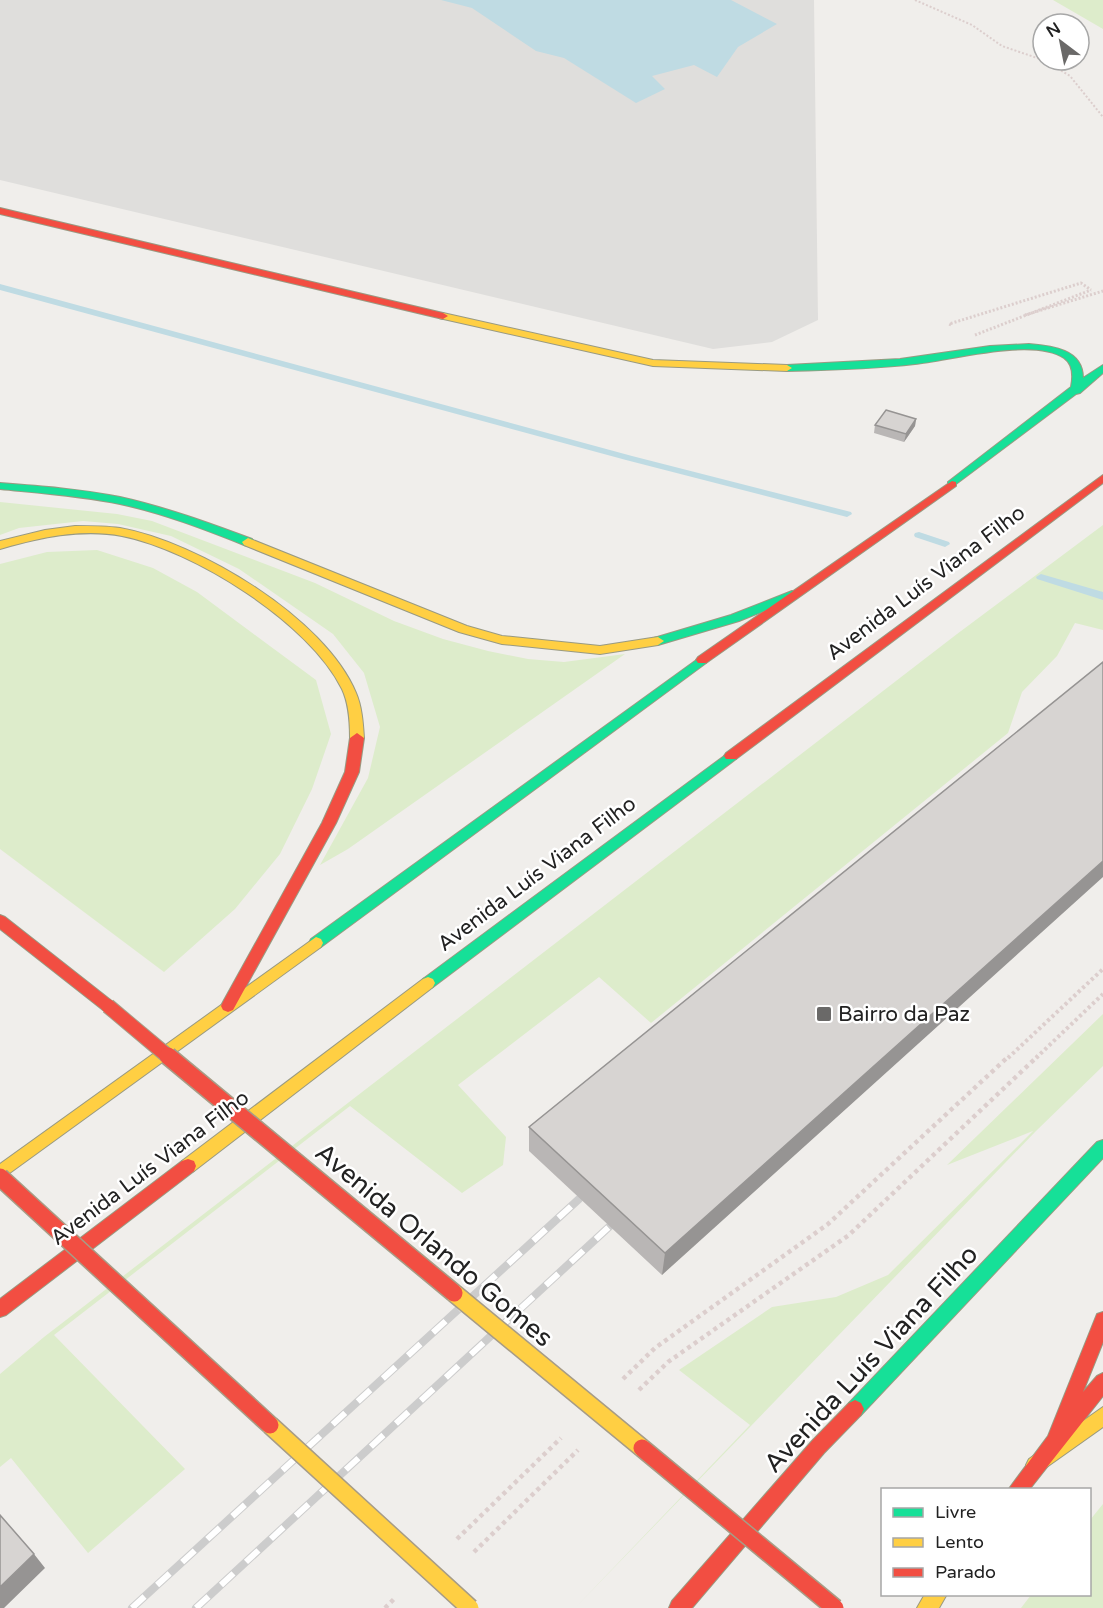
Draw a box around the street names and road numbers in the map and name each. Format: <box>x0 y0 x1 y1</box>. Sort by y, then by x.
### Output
street label: Avenida Luís Viana Filho <box>822 500 1030 666</box>
street label: Avenida Luís Viana Filho <box>433 791 641 957</box>
street label: Avenida Luís Viana Filho <box>46 1085 254 1251</box>
street label: Avenida Orlando Gomes <box>309 1137 559 1353</box>
street label: Avenida Luís Viana Filho <box>758 1239 984 1479</box>

